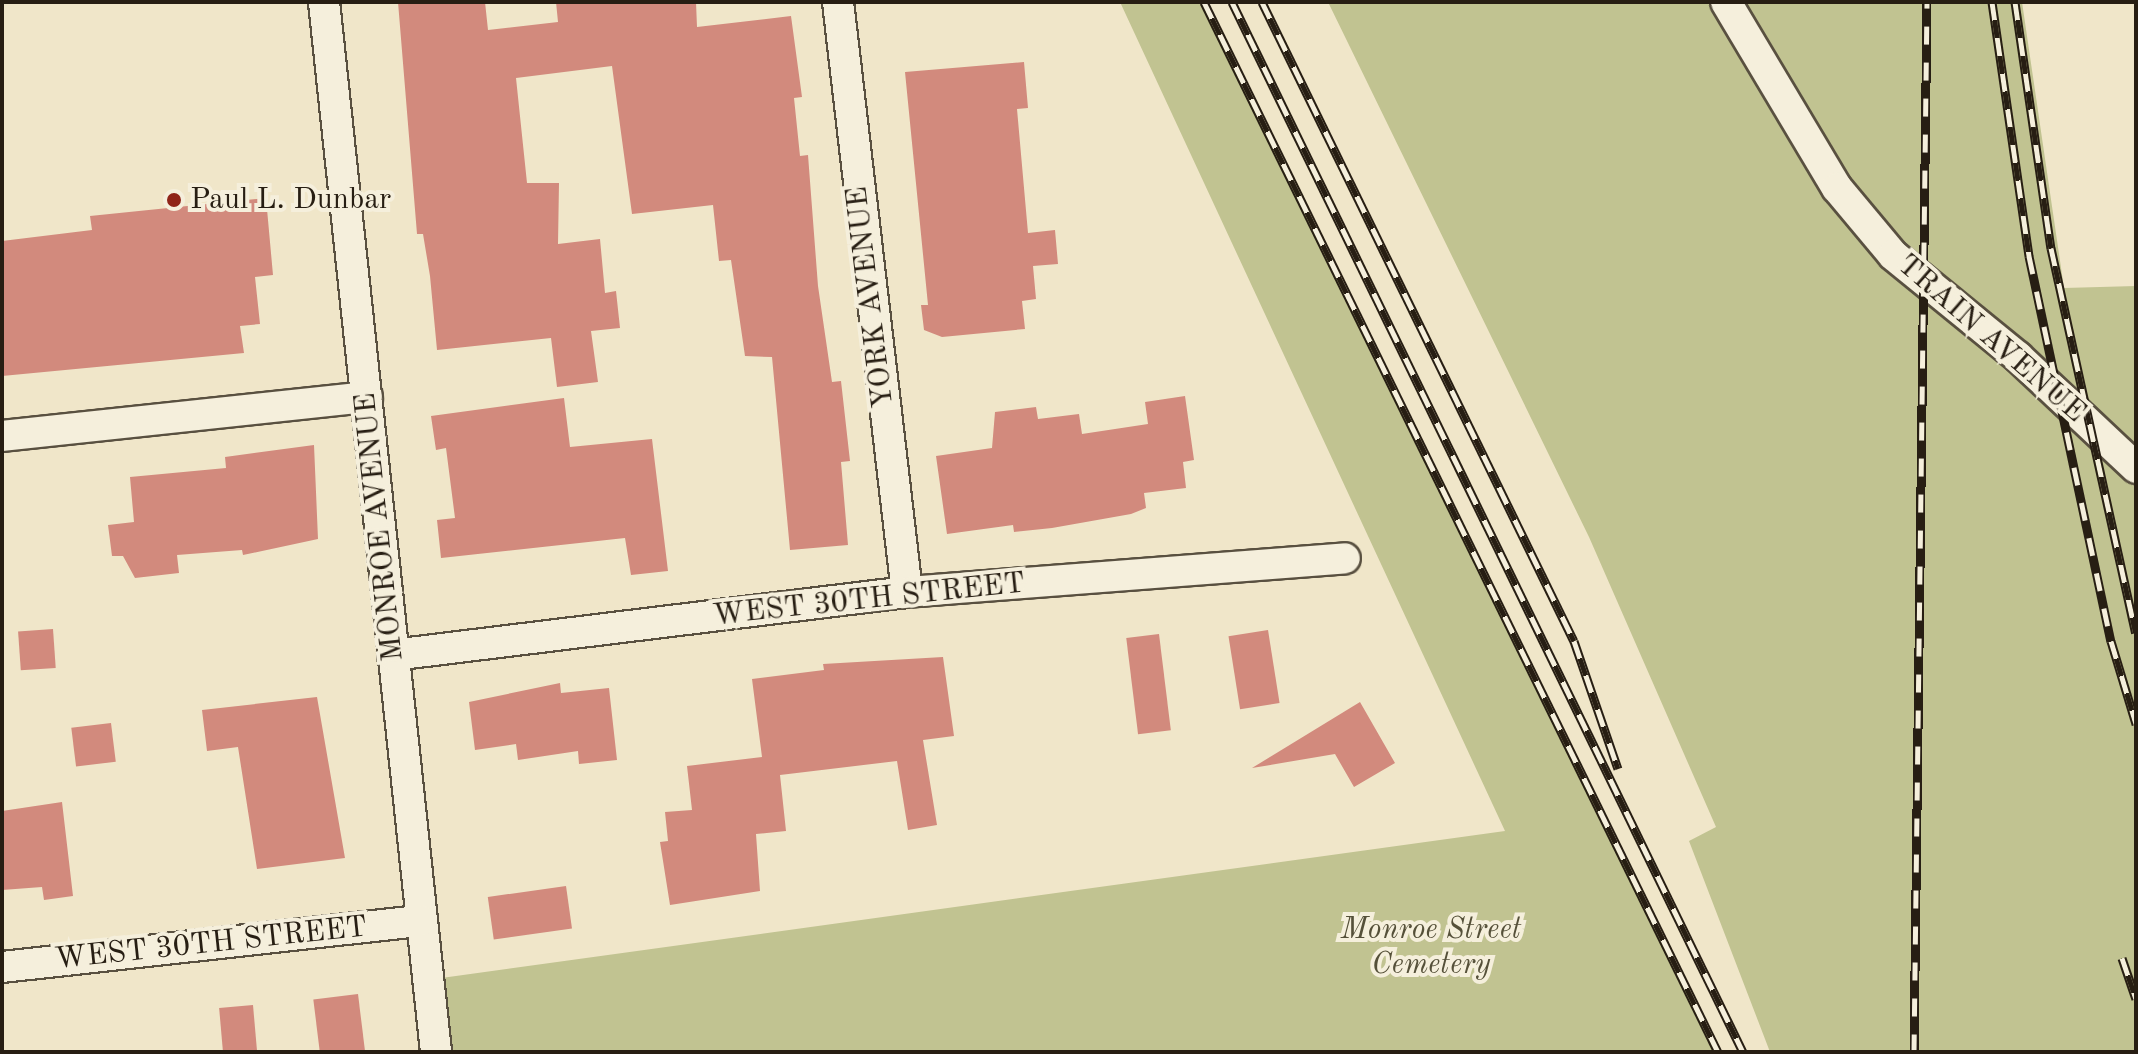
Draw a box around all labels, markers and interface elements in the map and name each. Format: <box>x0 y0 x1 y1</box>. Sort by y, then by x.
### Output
place label: Paul L. Dunbar <box>190 182 391 218</box>
street label: YORK AVENUE <box>840 184 902 410</box>
marker: Paul L. Dunbar <box>165 191 183 209</box>
street label: TRAIN AVENUE <box>1889 247 2093 431</box>
street label: MONROE AVENUE <box>348 391 412 663</box>
street label: WEST 30TH STREET <box>711 566 1027 634</box>
street label: WEST 30TH STREET <box>53 910 369 978</box>
park label: Monroe Street Cemetery <box>1341 912 1521 982</box>

